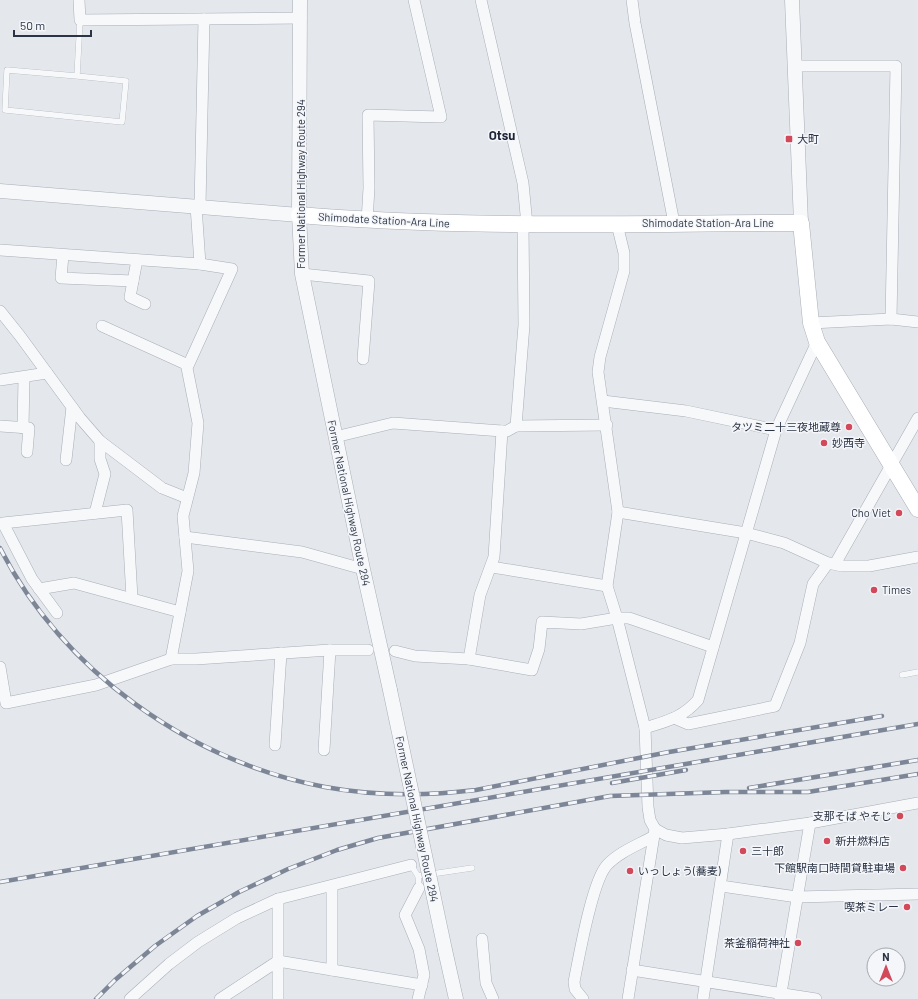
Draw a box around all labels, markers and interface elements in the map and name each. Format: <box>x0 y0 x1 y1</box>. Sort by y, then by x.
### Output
scale bar <box>14 12 91 38</box>
text: 50 m <box>20 18 45 32</box>
street label: Former National Highway Route 294 <box>294 99 307 269</box>
district label: Otsu <box>489 127 515 143</box>
place label: 大町 <box>797 132 819 145</box>
marker: 大町 <box>784 134 794 144</box>
street label: Shimodate Station-Ara Line <box>318 210 450 229</box>
street label: Shimodate Station-Ara Line <box>642 216 774 229</box>
street label: Former National Highway Route 294 <box>326 419 373 587</box>
place label: タツミ二十三夜地蔵尊 <box>731 420 841 433</box>
marker: タツミ二十三夜地蔵尊 <box>844 422 854 432</box>
place label: 妙西寺 <box>832 436 865 449</box>
marker: 妙西寺 <box>819 438 829 448</box>
place label: Cho Viet <box>851 506 891 519</box>
marker: Cho Viet <box>894 508 904 518</box>
place label: Times <box>882 583 911 596</box>
marker: Times <box>869 585 879 595</box>
street label: Former National Highway Route 294 <box>394 735 441 903</box>
place label: 支那そば やそじ <box>813 809 892 822</box>
marker: 支那そば やそじ <box>895 811 905 821</box>
place label: 新井燃料店 <box>835 834 890 847</box>
marker: 新井燃料店 <box>822 836 832 846</box>
place label: 三十郎 <box>751 844 784 857</box>
marker: 三十郎 <box>738 846 748 856</box>
place label: 下館駅南口時間貸駐車場 <box>774 861 895 874</box>
marker: 下館駅南口時間貸駐車場 <box>898 863 908 873</box>
place label: いっしょう(蕎麦) <box>638 864 721 877</box>
marker: いっしょう(蕎麦) <box>625 866 635 876</box>
place label: 喫茶ミレー <box>844 900 899 913</box>
marker: 喫茶ミレー <box>902 902 912 912</box>
place label: 茶釜稲荷神社 <box>724 936 790 949</box>
marker: 茶釜稲荷神社 <box>793 938 803 948</box>
north arrow <box>866 947 906 987</box>
text: N <box>882 950 890 963</box>

